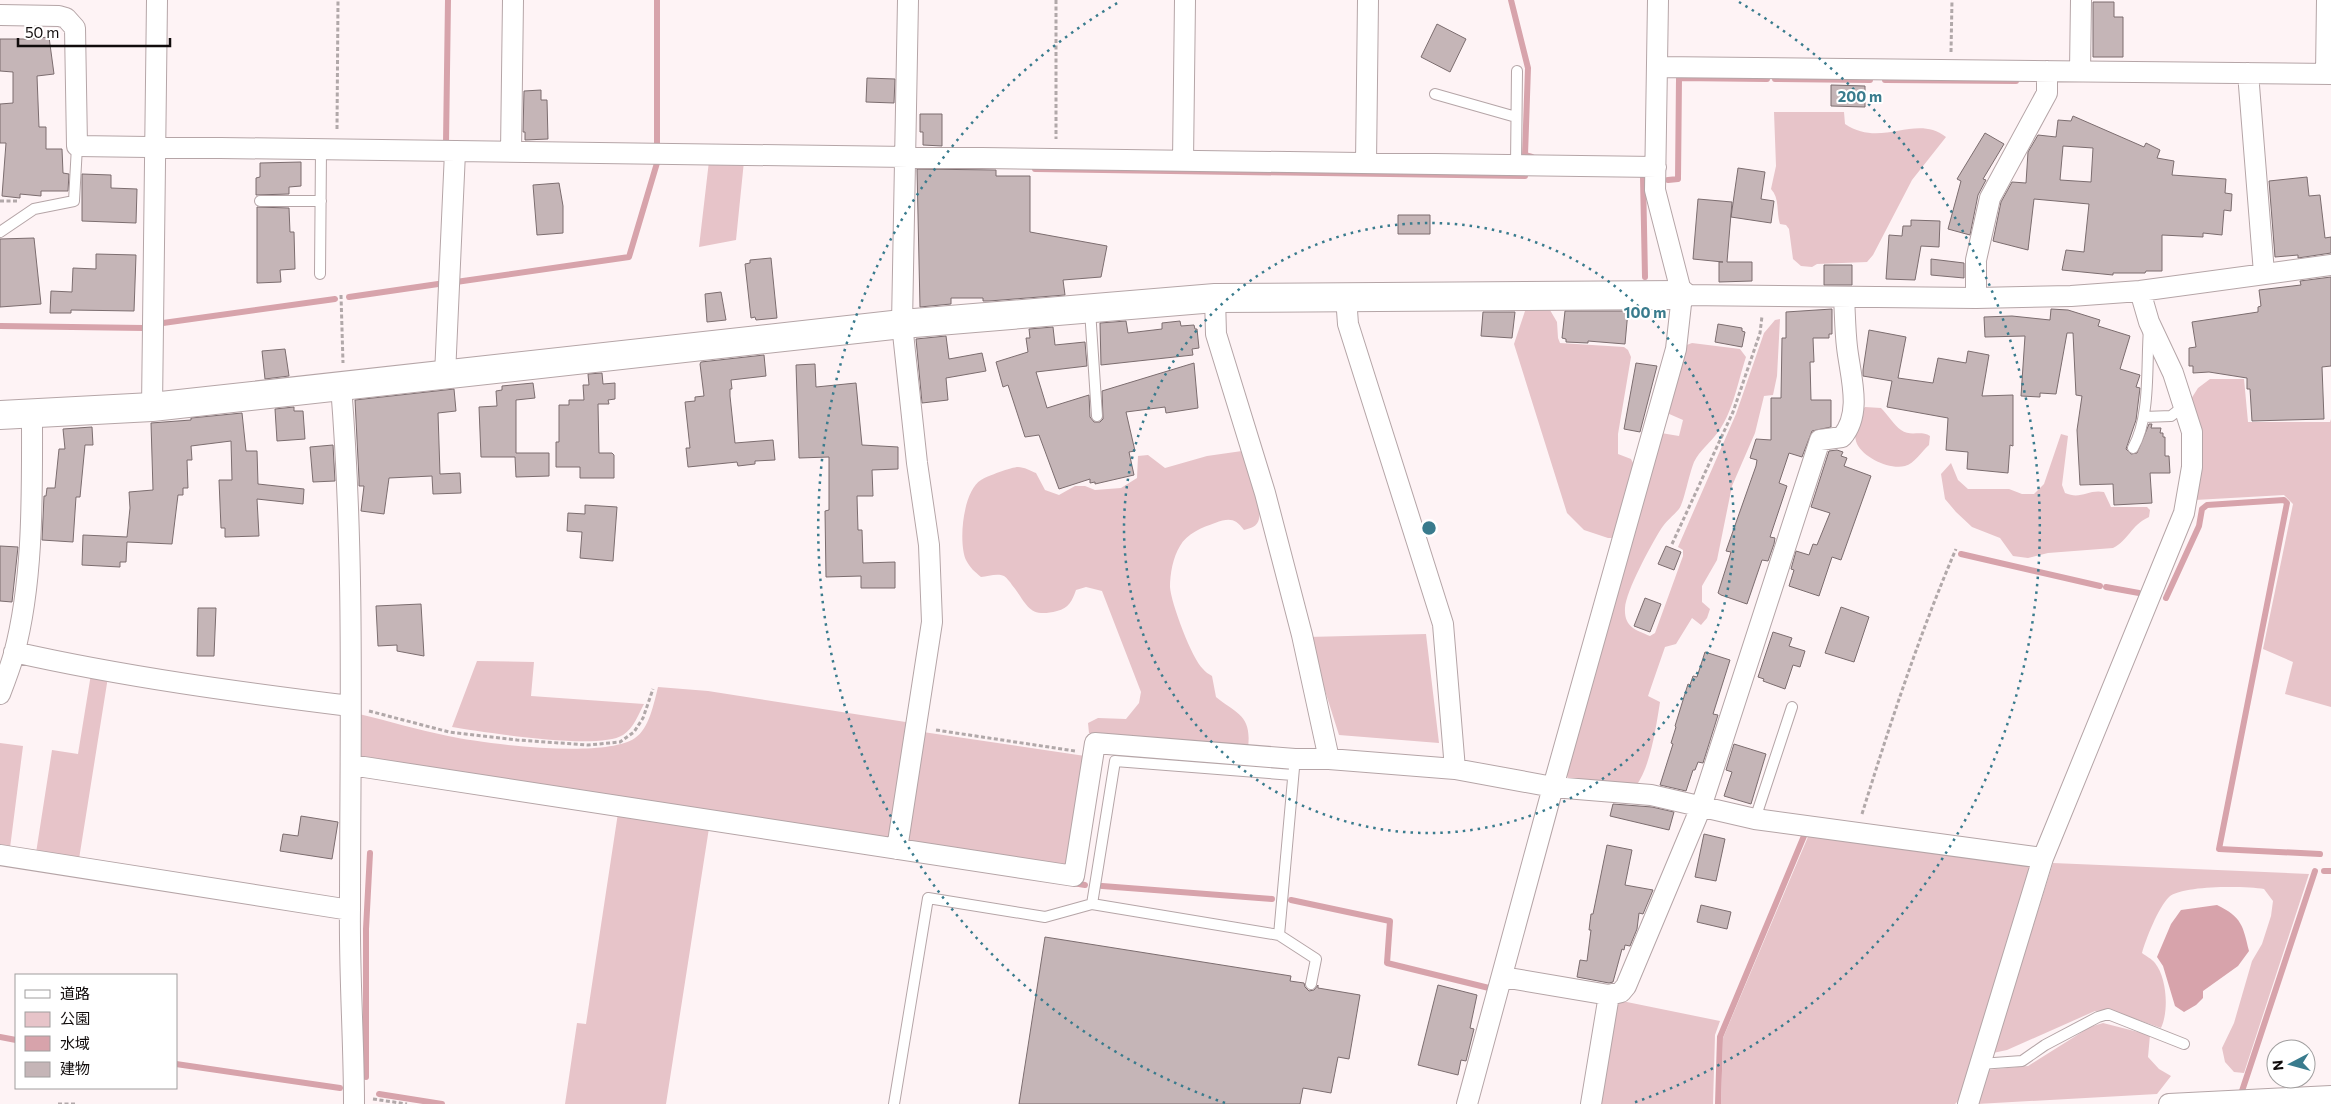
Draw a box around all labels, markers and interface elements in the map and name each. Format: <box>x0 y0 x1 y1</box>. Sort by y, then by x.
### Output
scale bar <box>18 15 170 47</box>
text: 50 m <box>25 23 59 41</box>
text: 200 m <box>1838 87 1882 105</box>
text: 100 m <box>1624 303 1666 321</box>
centre of rings <box>1420 519 1438 537</box>
legend <box>15 974 178 1089</box>
text: 道路 <box>60 984 90 1002</box>
text: 公園 <box>60 1009 90 1027</box>
text: 水域 <box>60 1034 90 1052</box>
north arrow <box>2266 1039 2316 1089</box>
text: 建物 <box>60 1059 90 1077</box>
text: N <box>2269 1059 2287 1072</box>

